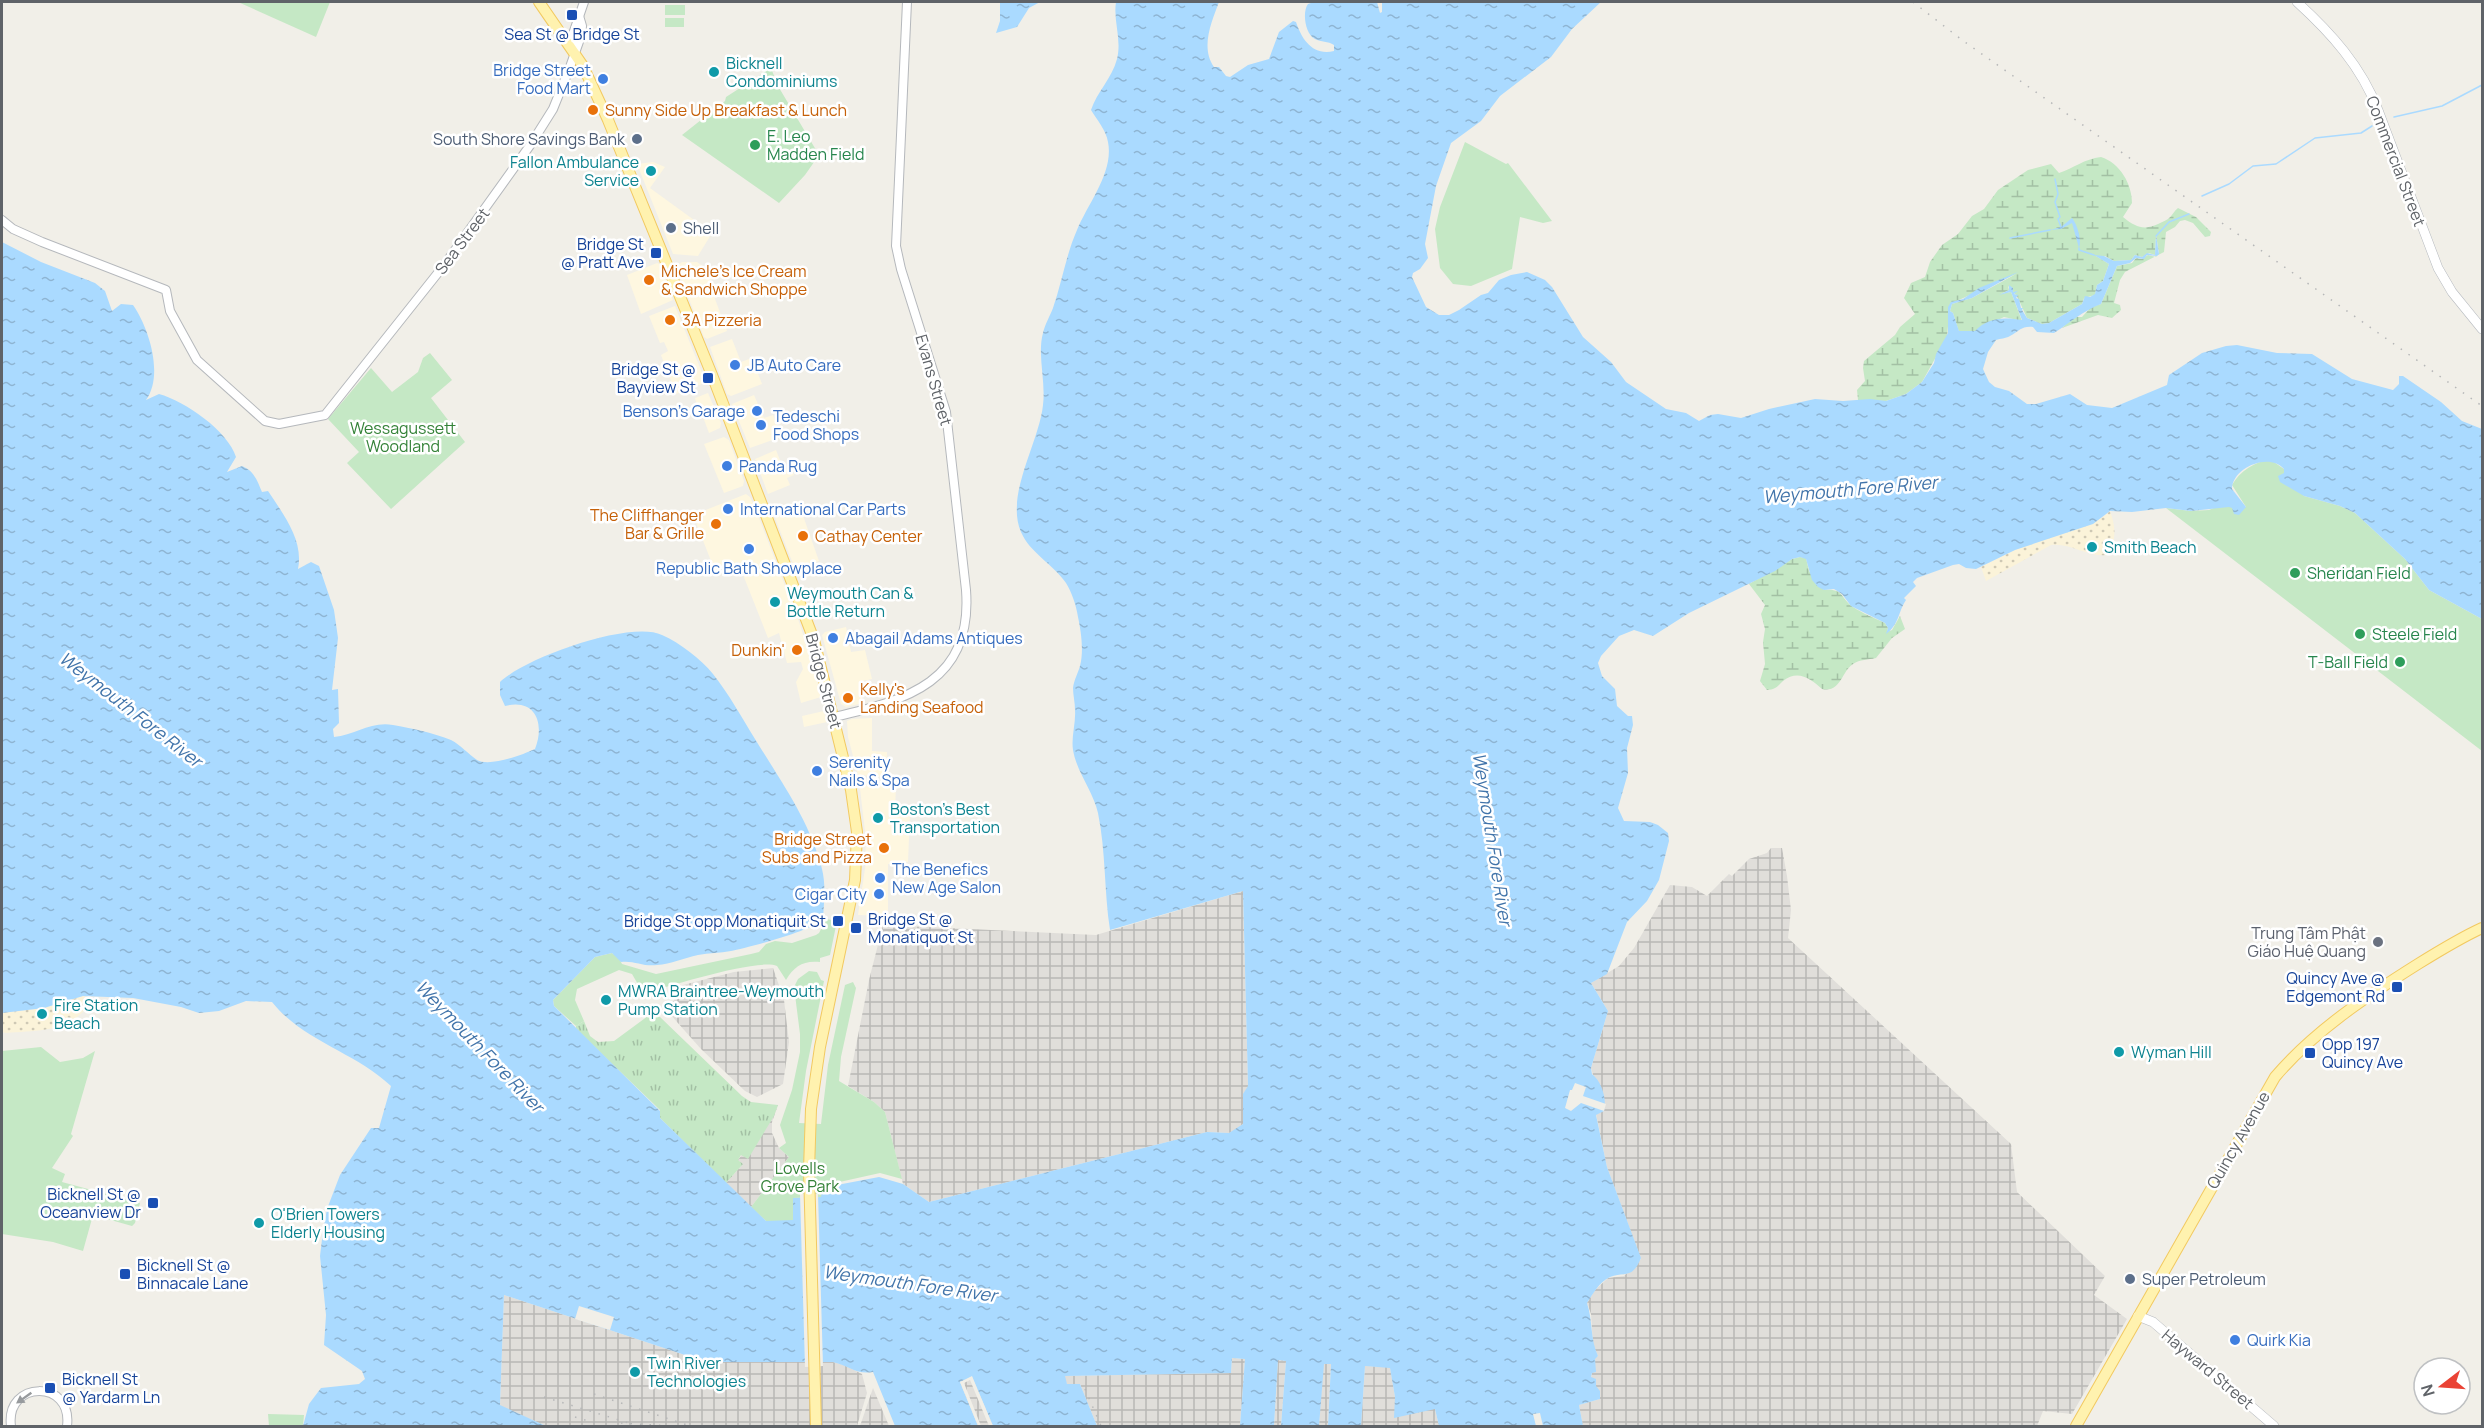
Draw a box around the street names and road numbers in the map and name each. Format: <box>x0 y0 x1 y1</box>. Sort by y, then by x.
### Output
street label: Commercial Street <box>2361 93 2431 229</box>
street label: Sea Street <box>430 203 494 279</box>
street label: Evans Street <box>911 332 957 428</box>
street label: Bridge Street <box>801 631 847 731</box>
street label: Quincy Avenue <box>2201 1087 2275 1193</box>
street label: Hayward Street <box>2157 1324 2259 1414</box>

